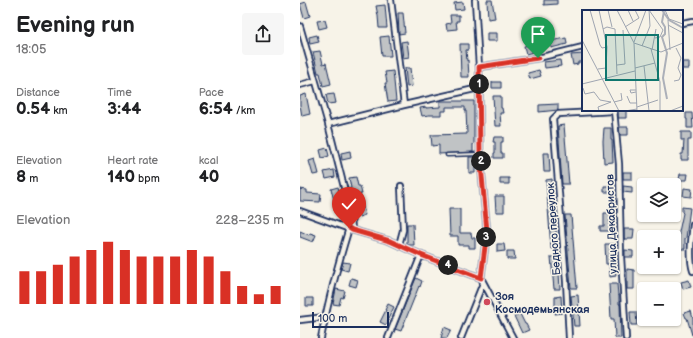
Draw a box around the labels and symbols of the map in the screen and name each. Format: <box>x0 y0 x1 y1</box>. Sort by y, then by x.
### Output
inset map <box>582 10 683 111</box>
pin <box>521 17 555 58</box>
pin: 1 <box>469 74 489 94</box>
pin: 2 <box>471 151 491 171</box>
street label: улица Декабристов <box>603 174 620 274</box>
street label: Бедного переулок <box>544 182 563 276</box>
pin <box>332 187 366 228</box>
pin: 3 <box>476 227 496 247</box>
pin: 4 <box>438 255 458 275</box>
place label: Зоя Космодемьянская <box>495 290 589 316</box>
marker: Зоя Космодемьянская <box>482 297 492 307</box>
scale bar <box>312 310 389 329</box>

